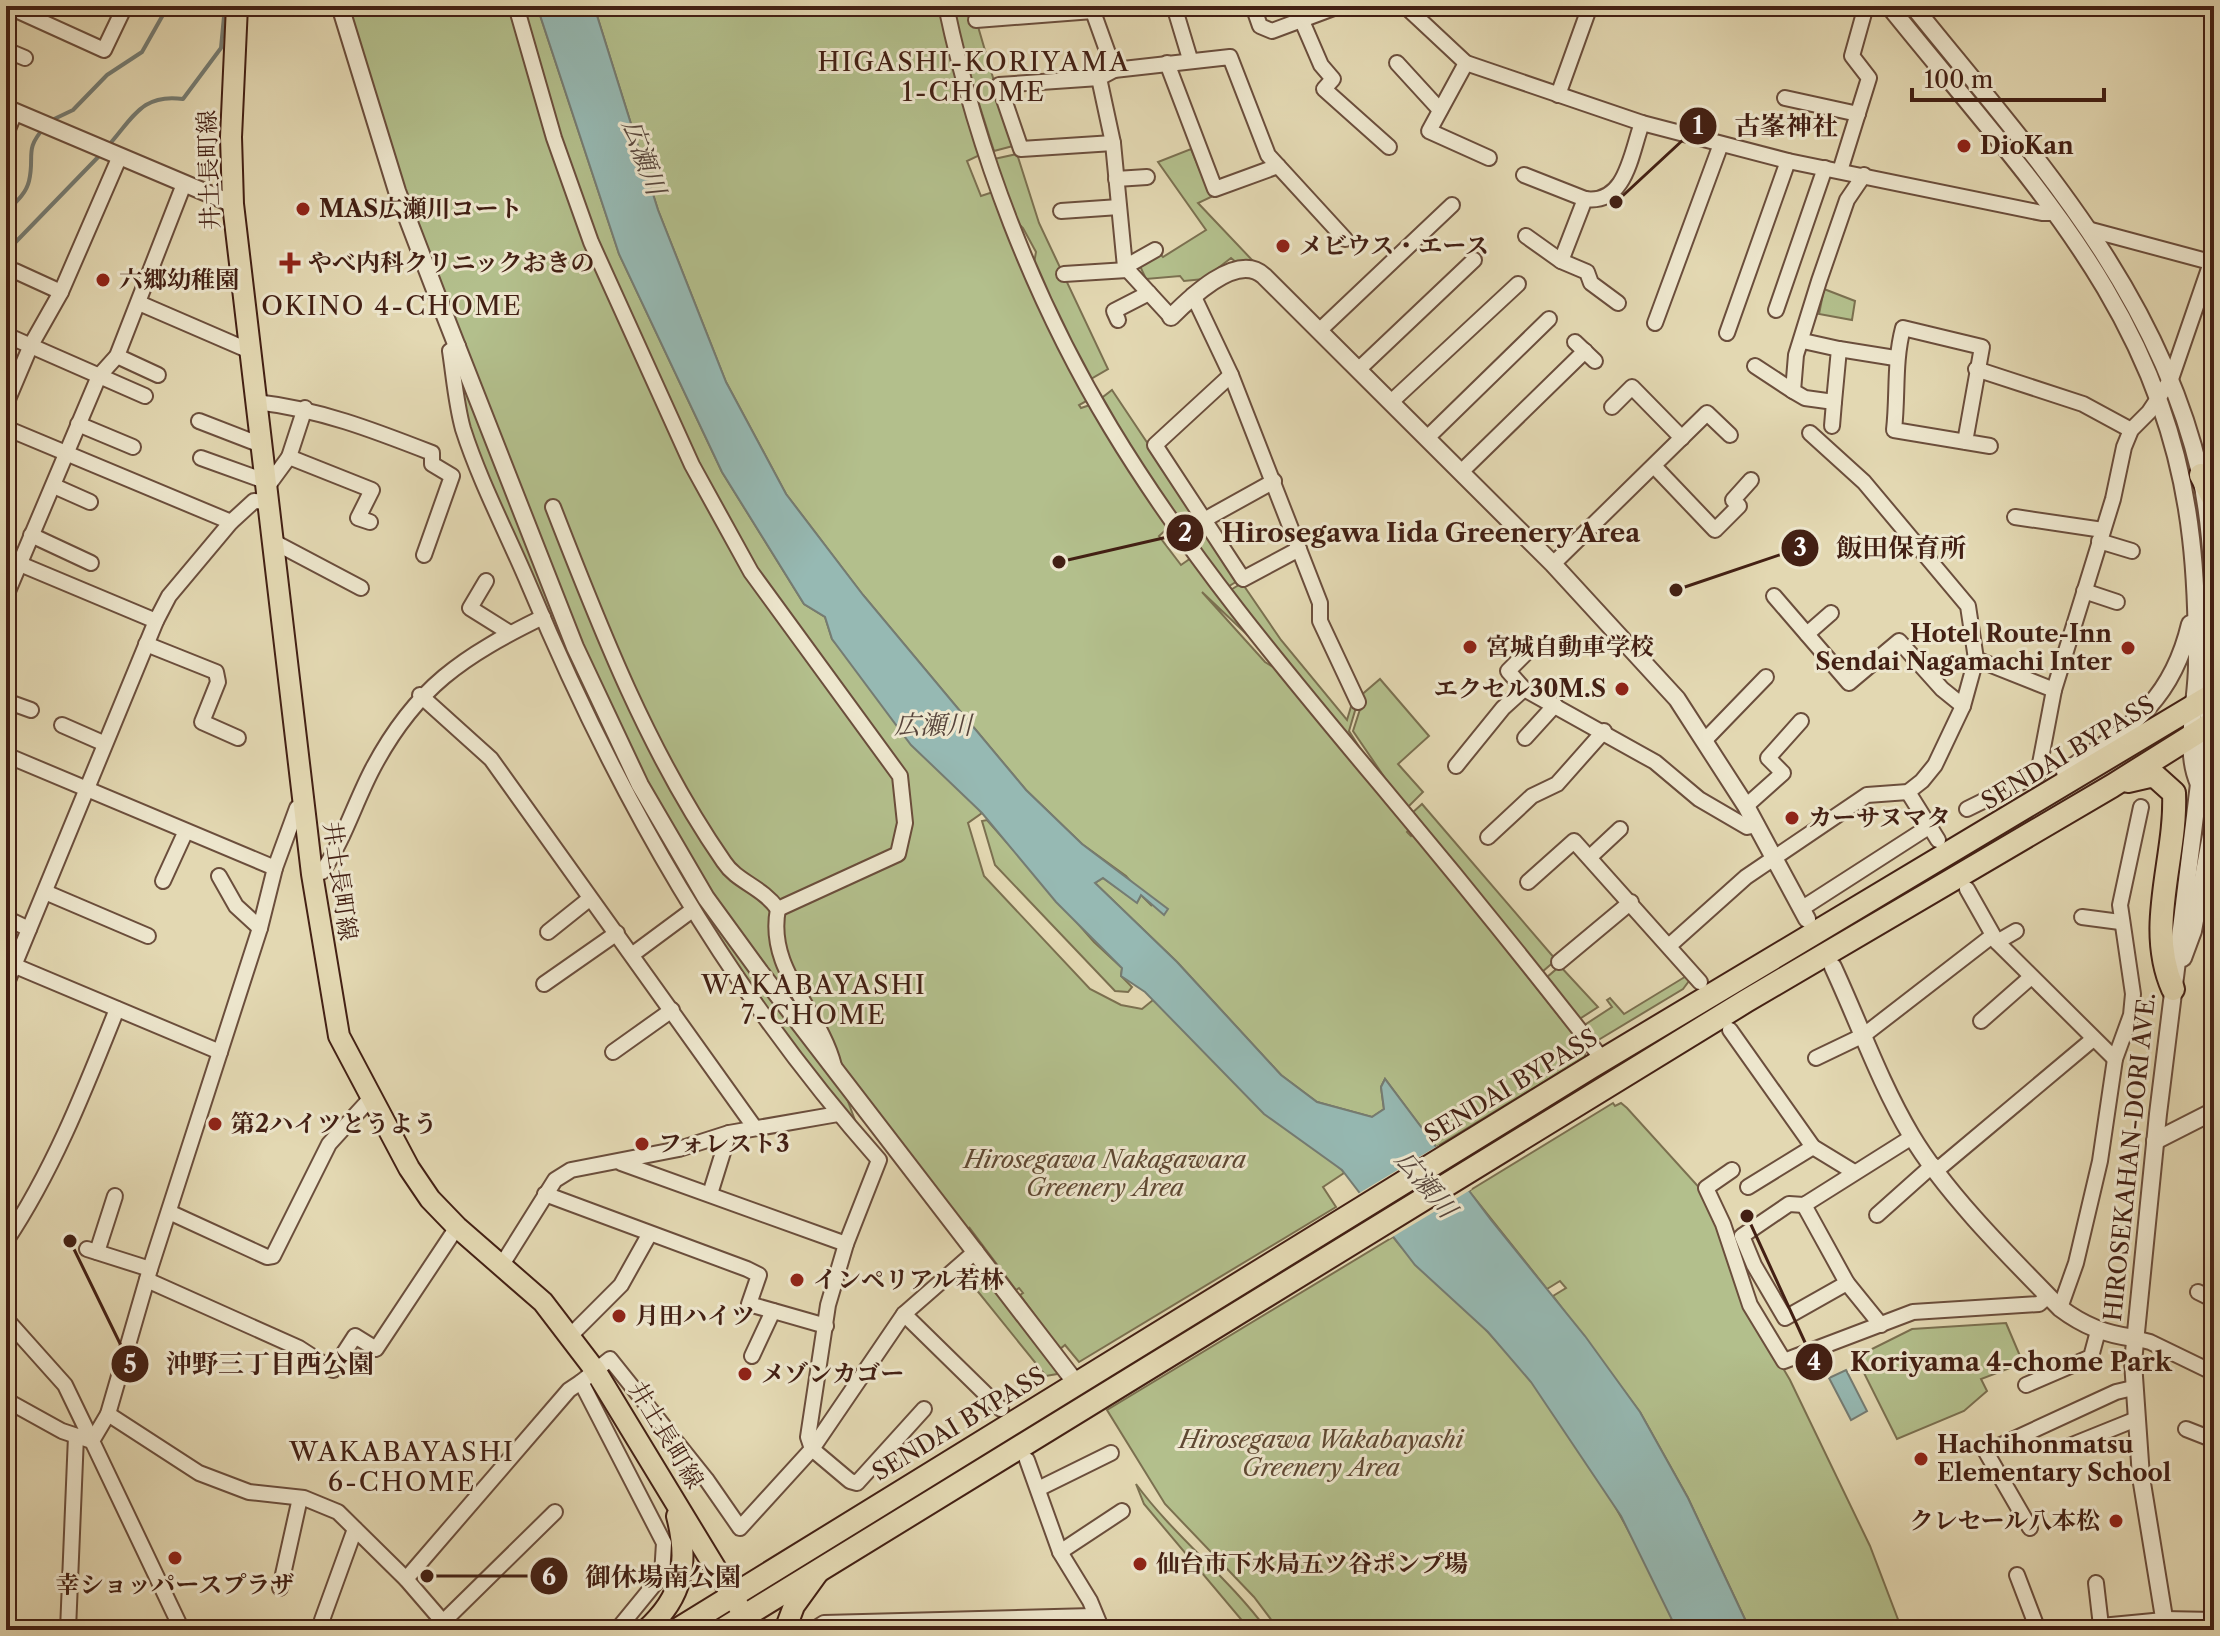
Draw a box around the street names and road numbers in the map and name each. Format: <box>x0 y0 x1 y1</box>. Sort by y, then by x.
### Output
street label: 井土長町線 <box>192 110 225 230</box>
street label: SENDAI BYPASS <box>1976 689 2160 816</box>
street label: 井土長町線 <box>318 819 363 942</box>
street label: HIROSEKAHAN-DORI AVE. <box>2098 991 2161 1323</box>
street label: SENDAI BYPASS <box>1419 1022 1603 1149</box>
street label: SENDAI BYPASS <box>867 1360 1051 1487</box>
street label: 井土長町線 <box>623 1376 710 1494</box>

